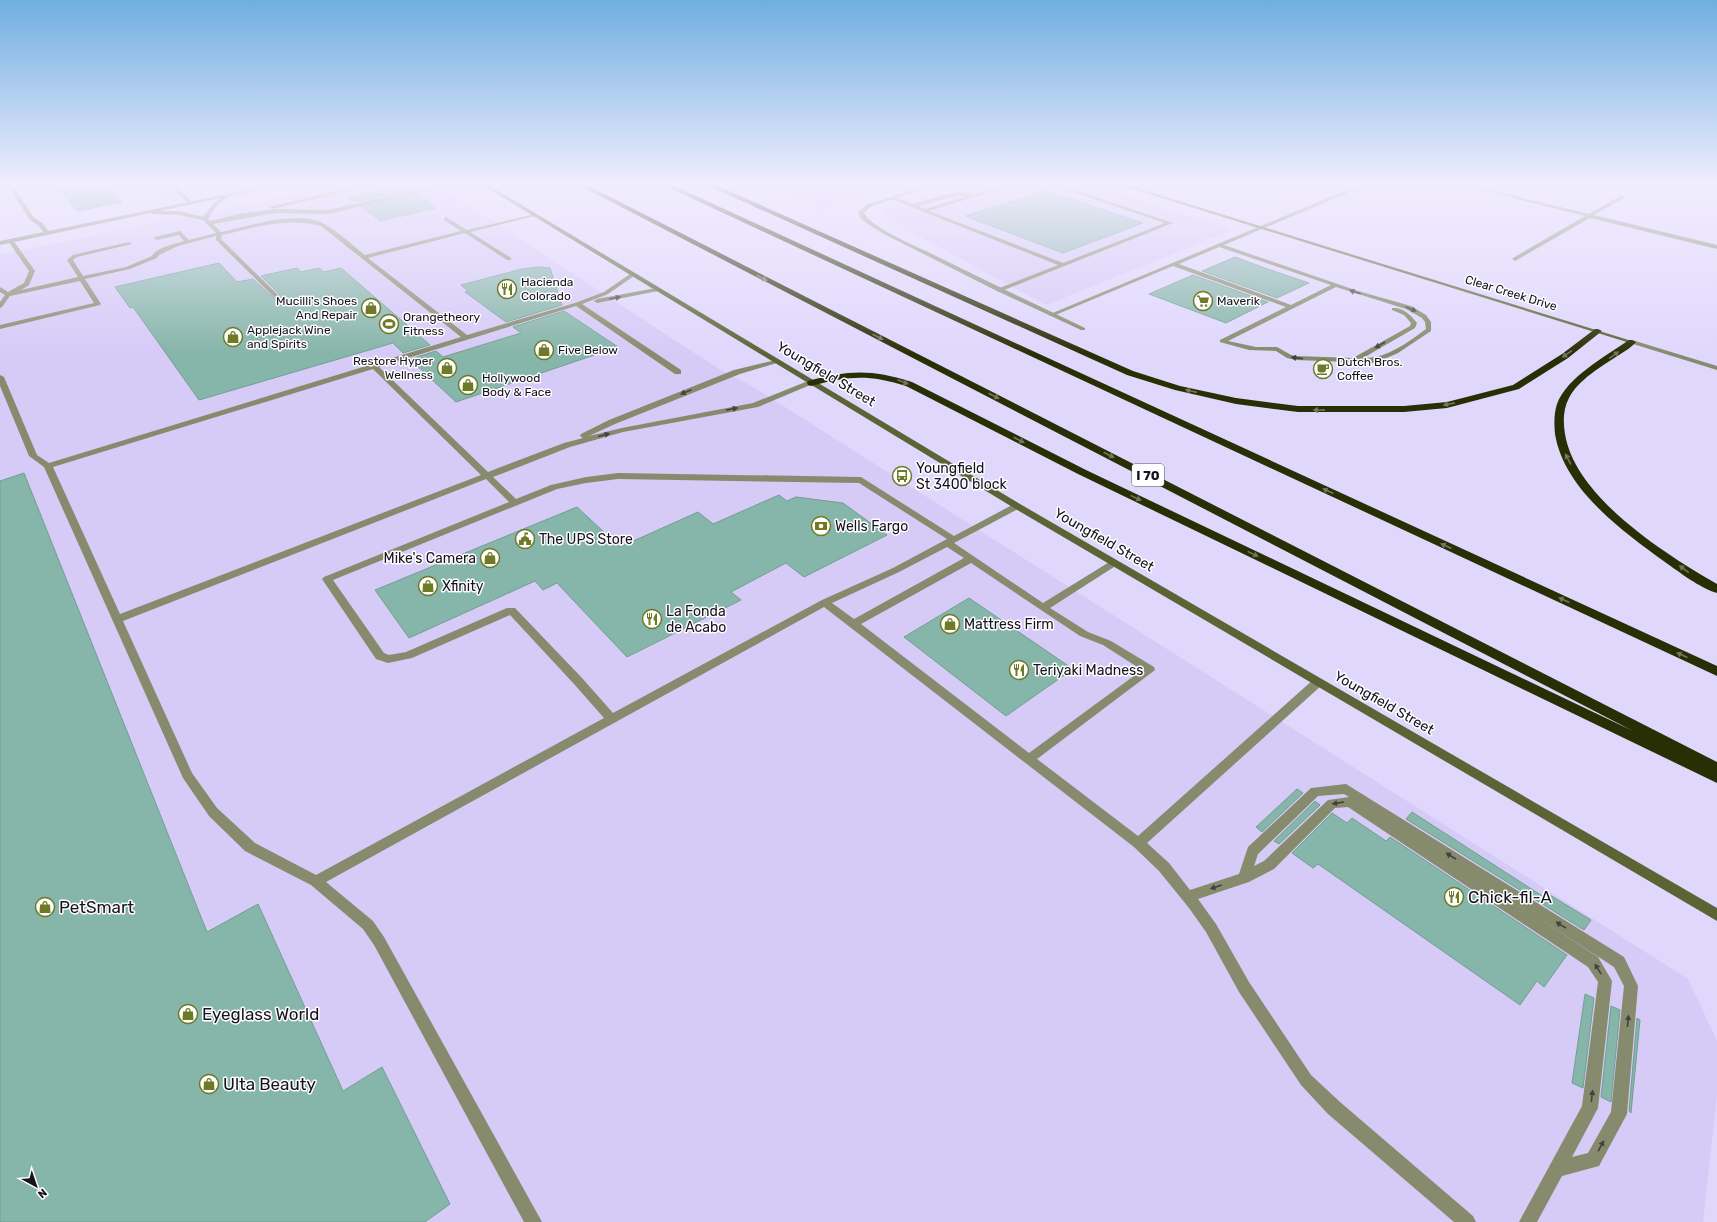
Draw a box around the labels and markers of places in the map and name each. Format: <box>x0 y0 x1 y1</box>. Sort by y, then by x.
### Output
place label: Hacienda Colorado <box>521 275 573 303</box>
restaurant icon: Hacienda Colorado <box>496 278 518 300</box>
supermarket icon: Maverik <box>1192 290 1214 312</box>
place label: Mucilli's Shoes And Repair <box>276 294 357 322</box>
place label: Maverik <box>1217 294 1261 308</box>
shop icon: Mucilli's Shoes And Repair <box>360 297 382 319</box>
place label: Orangetheory Fitness <box>403 310 480 338</box>
sports icon: Orangetheory Fitness <box>378 313 400 335</box>
place label: Applejack Wine and Spirits <box>247 323 331 351</box>
shop icon: Applejack Wine and Spirits <box>222 326 244 348</box>
shop icon: Five Below <box>533 339 555 361</box>
place label: Five Below <box>558 343 618 357</box>
place label: Restore Hyper Wellness <box>353 354 433 382</box>
place label: Dutch Bros. Coffee <box>1337 355 1403 383</box>
shop icon: Restore Hyper Wellness <box>436 357 458 379</box>
cafe icon: Dutch Bros. Coffee <box>1312 358 1334 380</box>
place label: Hollywood Body & Face <box>482 371 551 399</box>
shop icon: Hollywood Body & Face <box>457 374 479 396</box>
place label: Youngfield St 3400 block <box>916 460 1007 493</box>
bus stop icon: Youngfield St 3400 block <box>891 465 913 487</box>
bank icon: Wells Fargo <box>810 515 832 537</box>
place label: Wells Fargo <box>835 518 908 535</box>
public building icon: The UPS Store <box>514 528 536 550</box>
place label: The UPS Store <box>539 531 633 548</box>
shop icon: Mike's Camera <box>479 547 501 569</box>
place label: Mike's Camera <box>384 550 476 567</box>
shop icon: Xfinity <box>417 575 439 597</box>
place label: Xfinity <box>442 578 484 595</box>
place label: La Fonda de Acabo <box>666 603 726 636</box>
restaurant icon: La Fonda de Acabo <box>641 608 663 630</box>
shop icon: Mattress Firm <box>939 613 961 635</box>
place label: Mattress Firm <box>964 616 1054 633</box>
restaurant icon: Teriyaki Madness <box>1008 659 1030 681</box>
place label: Teriyaki Madness <box>1033 662 1143 679</box>
restaurant icon: Chick-fil-A <box>1443 886 1465 908</box>
place label: Chick-fil-A <box>1468 887 1552 907</box>
shop icon: PetSmart <box>34 896 56 918</box>
place label: PetSmart <box>59 897 134 917</box>
shop icon: Eyeglass World <box>177 1003 199 1025</box>
place label: Eyeglass World <box>202 1004 319 1024</box>
shop icon: Ulta Beauty <box>198 1073 220 1095</box>
place label: Ulta Beauty <box>223 1074 316 1094</box>

